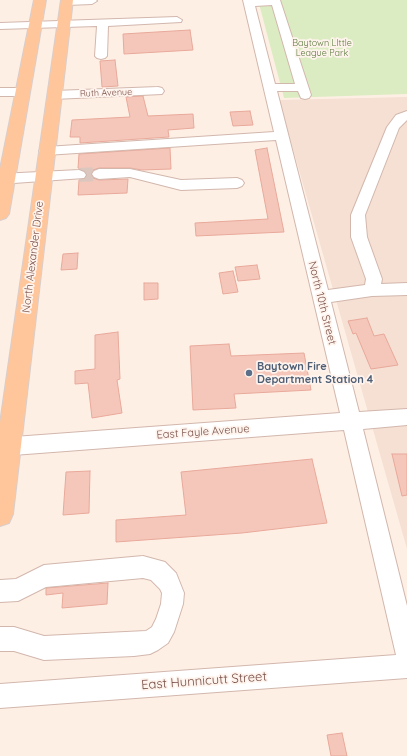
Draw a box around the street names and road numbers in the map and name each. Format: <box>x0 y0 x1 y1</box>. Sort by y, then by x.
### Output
street label: Ruth Avenue <box>80 87 132 99</box>
street label: North Alexander Drive <box>20 200 46 314</box>
street label: North 10th Street <box>305 260 339 346</box>
street label: East Fayle Avenue <box>156 422 250 442</box>
street label: East Hunnicutt Street <box>141 669 267 693</box>

